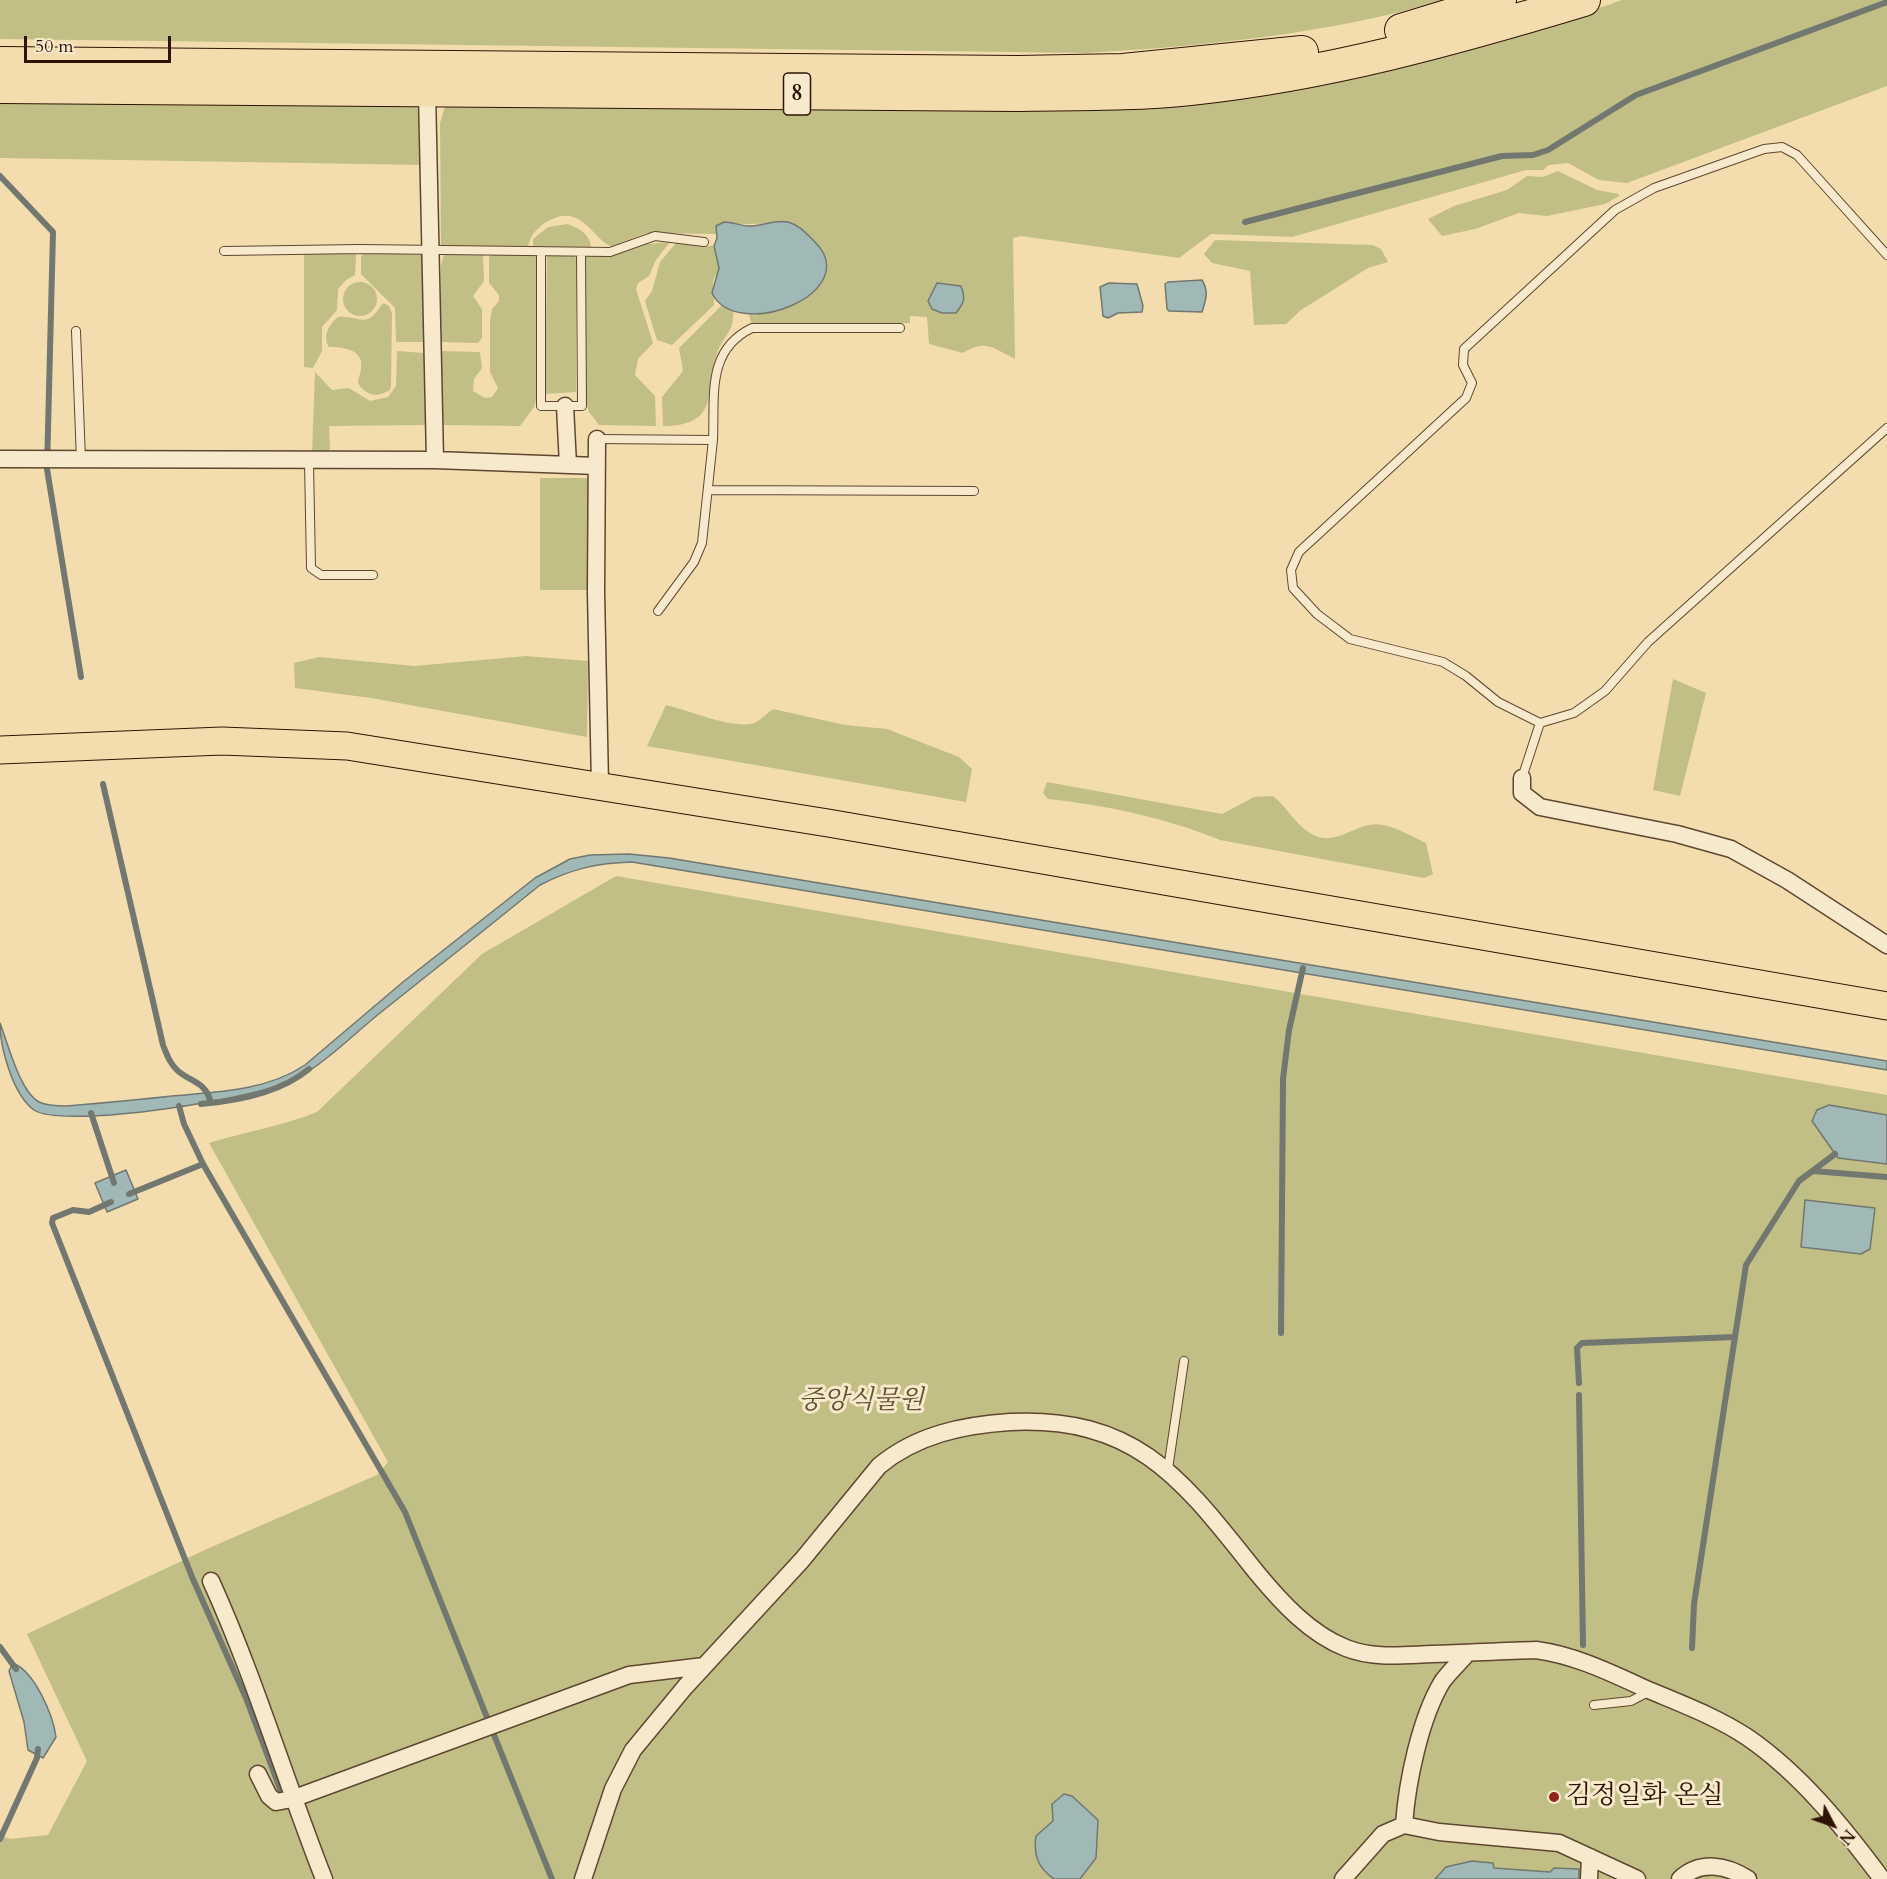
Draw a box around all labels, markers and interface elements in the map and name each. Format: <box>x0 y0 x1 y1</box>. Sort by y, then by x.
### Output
scale bar <box>27 24 174 62</box>
text: 50 m <box>35 34 74 59</box>
road number: 8 <box>784 73 810 115</box>
park label: 중앙식물원 <box>798 1386 924 1418</box>
place label: 김정일화 온실 <box>1566 1781 1724 1813</box>
marker: 김정일화 온실 <box>1547 1790 1561 1804</box>
north arrow <box>1803 1795 1863 1855</box>
text: N <box>1834 1824 1859 1849</box>

